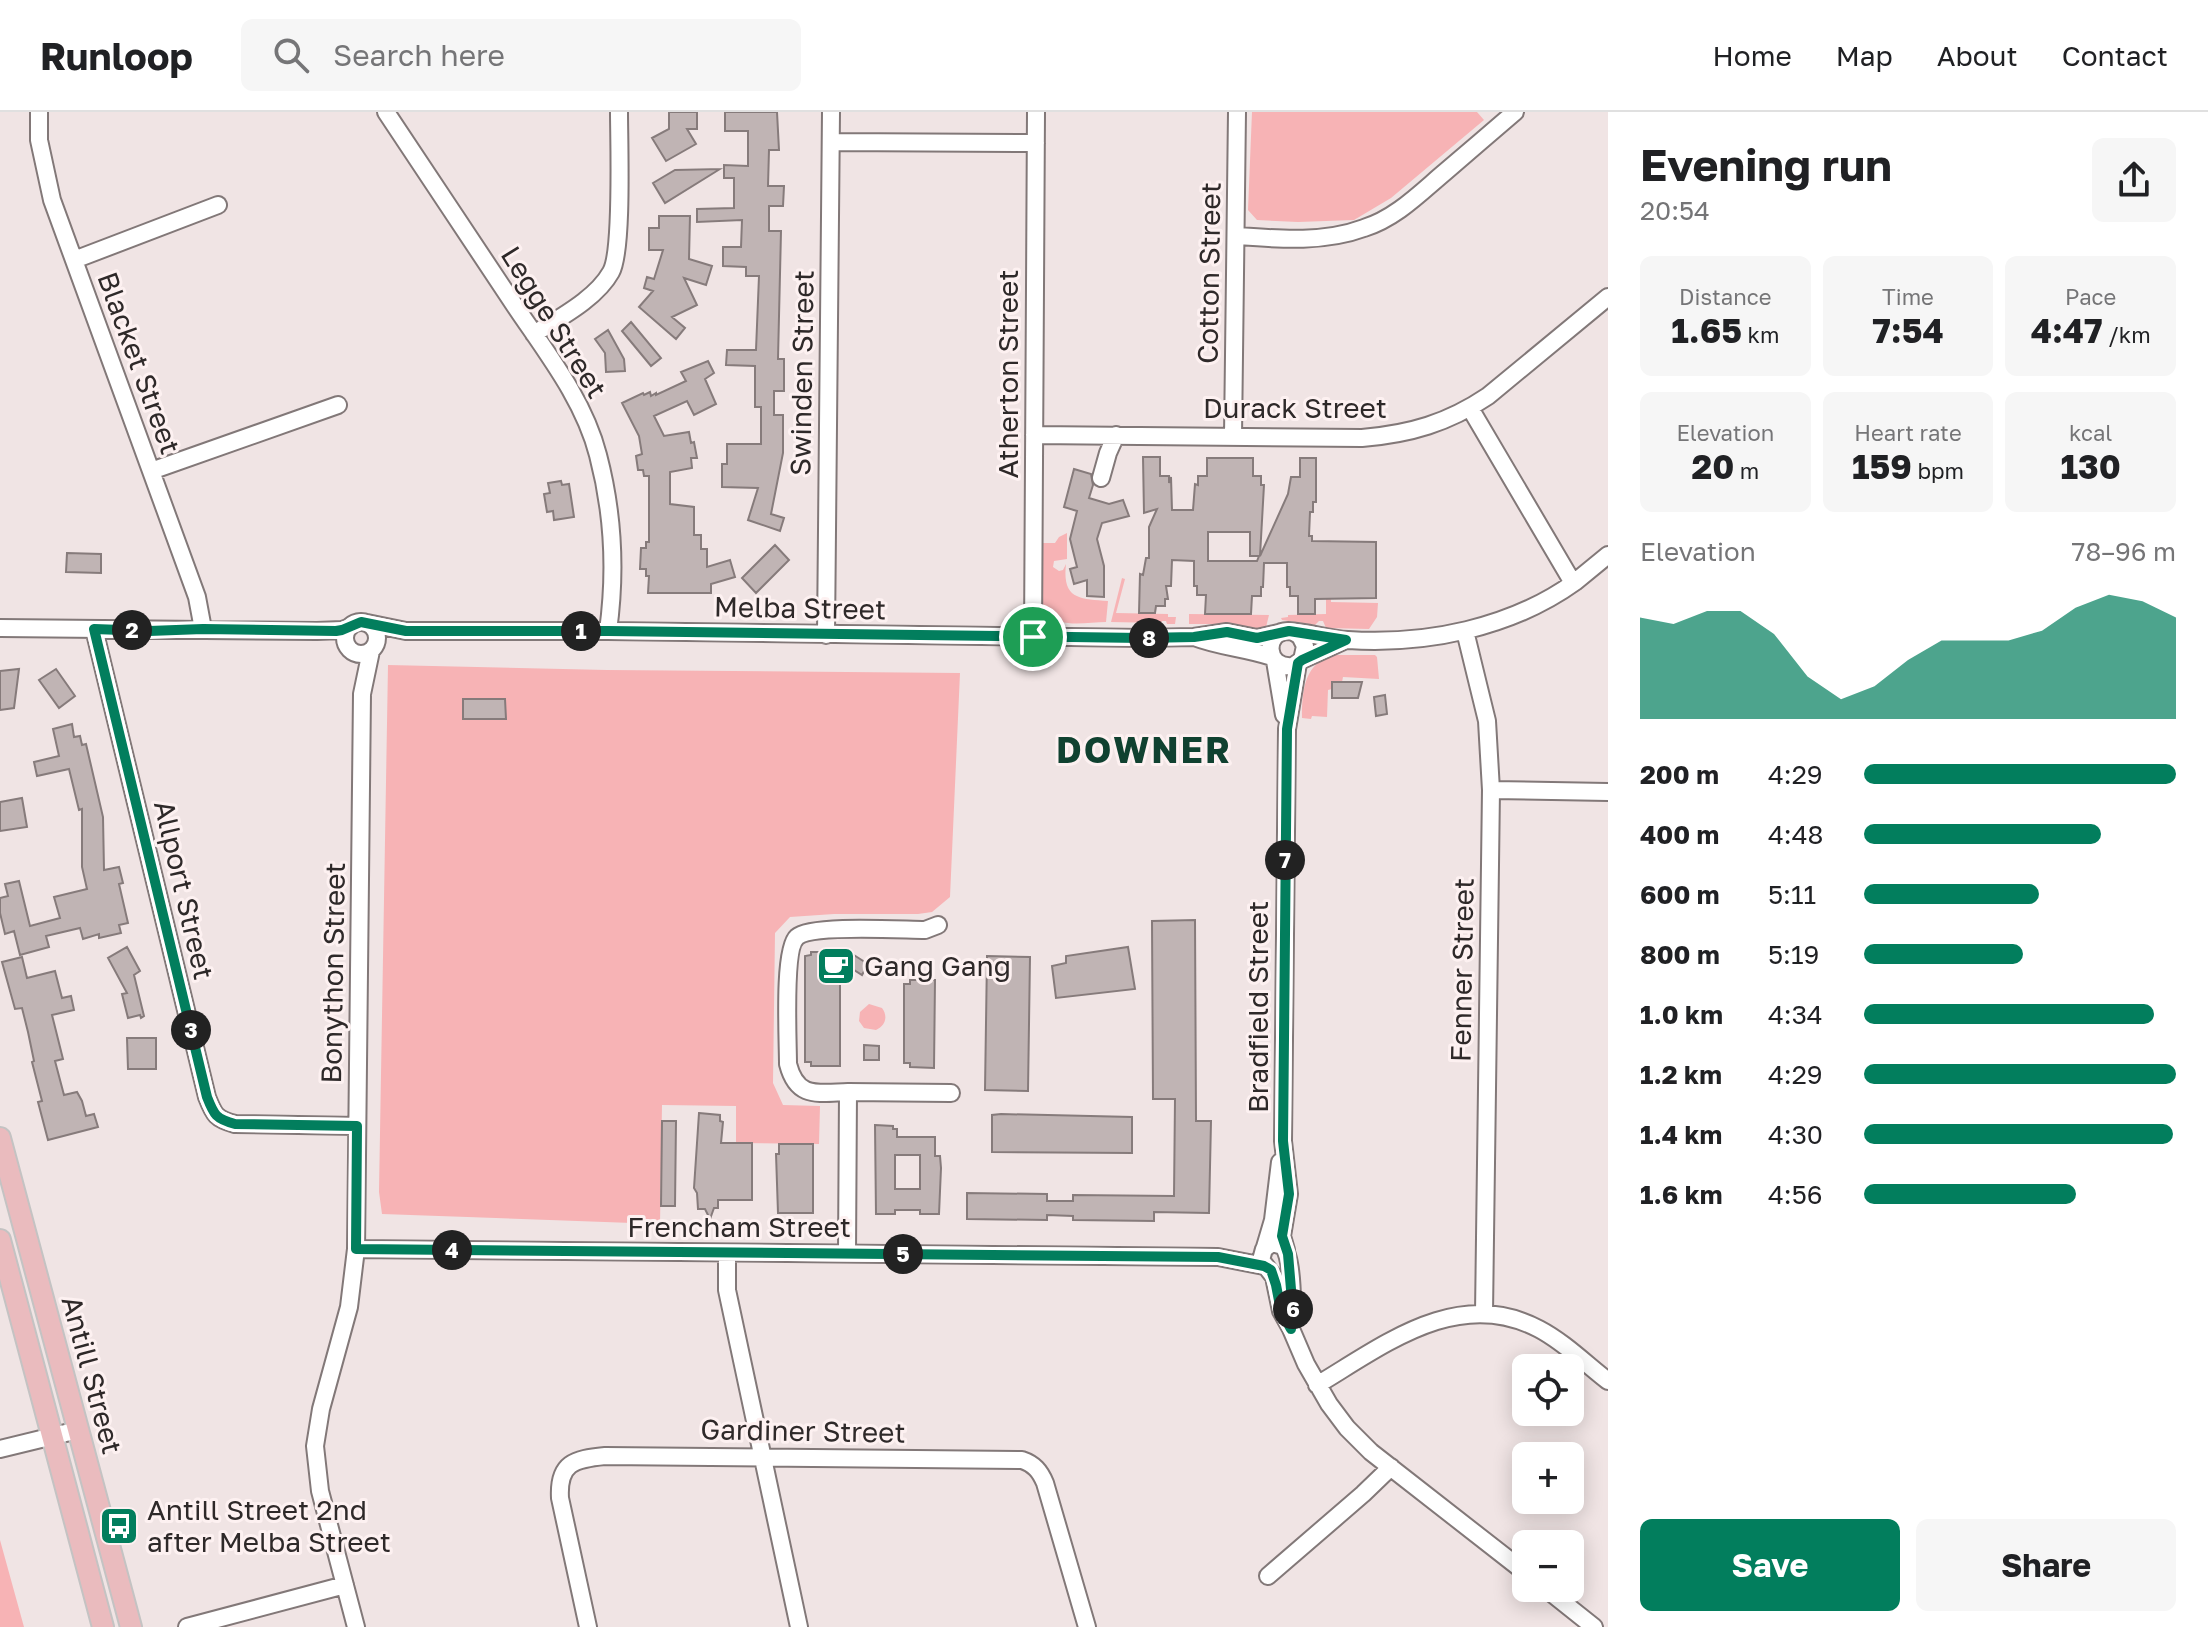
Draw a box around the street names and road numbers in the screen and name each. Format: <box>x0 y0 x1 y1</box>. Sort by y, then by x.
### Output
street label: Cotton Street <box>1190 182 1227 364</box>
street label: Legge Street <box>495 240 614 404</box>
street label: Blacket Street <box>91 267 188 458</box>
street label: Swinden Street <box>783 270 820 476</box>
street label: Atherton Street <box>991 270 1024 478</box>
street label: Durack Street <box>1203 391 1387 424</box>
street label: Melba Street <box>714 589 886 626</box>
street label: Allport Street <box>148 797 221 983</box>
street label: Bonython Street <box>314 862 351 1084</box>
street label: Fenner Street <box>1443 878 1480 1062</box>
street label: Bradfield Street <box>1241 901 1274 1113</box>
street label: Frencham Street <box>627 1210 851 1243</box>
street label: Antill Street <box>56 1292 129 1457</box>
street label: Gardiner Street <box>700 1412 906 1449</box>

